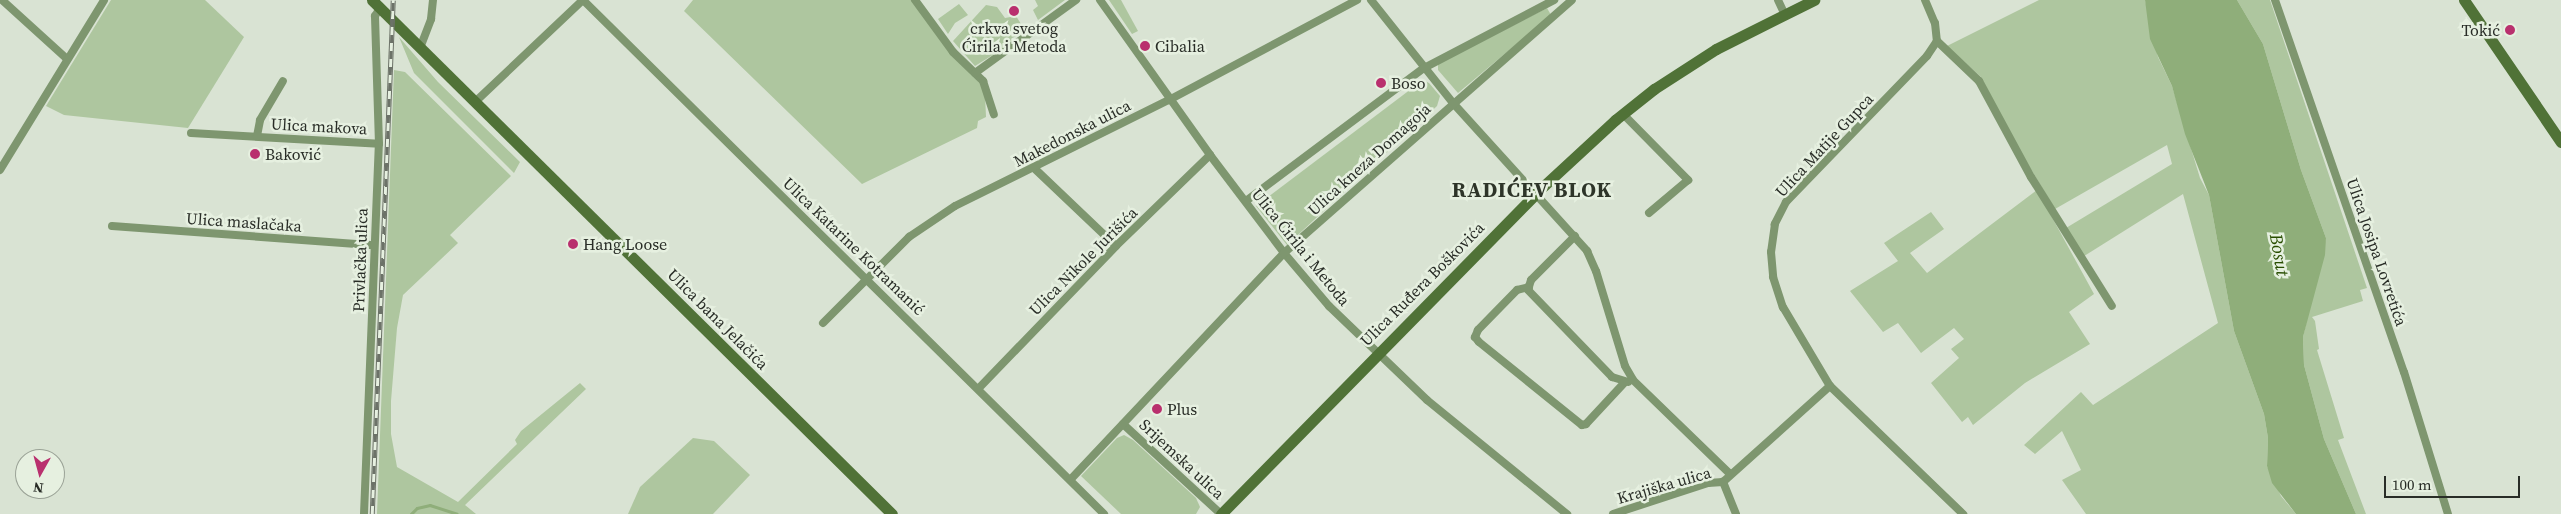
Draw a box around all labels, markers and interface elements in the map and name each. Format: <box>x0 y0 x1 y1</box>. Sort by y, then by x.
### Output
marker: crkva svetog Ćirila i Metoda <box>1008 5 1020 17</box>
place label: crkva svetog Ćirila i Metoda <box>962 18 1066 56</box>
place label: Tokić <box>2462 20 2500 40</box>
marker: Tokić <box>2504 24 2516 36</box>
place label: Cibalia <box>1155 36 1205 56</box>
marker: Cibalia <box>1139 40 1151 52</box>
place label: Boso <box>1391 73 1426 93</box>
marker: Boso <box>1375 77 1387 89</box>
street label: Ulica Matije Gupca <box>1771 89 1877 201</box>
street label: Makedonska ulica <box>1010 95 1134 171</box>
street label: Ulica kneza Domagoja <box>1304 99 1434 219</box>
street label: Ulica makova <box>270 114 368 138</box>
place label: Baković <box>265 144 321 164</box>
marker: Baković <box>249 148 261 160</box>
street label: Ulica Katarine Kotramanić <box>779 173 929 319</box>
street label: Ulica Josipa Lovretića <box>2343 176 2411 328</box>
district label: RADIĆEV BLOK <box>1450 177 1614 203</box>
street label: Ulica Ćirila i Metoda <box>1248 184 1354 310</box>
street label: Ulica Nikole Jurišića <box>1025 203 1141 319</box>
street label: Ulica maslačaka <box>186 208 302 236</box>
street label: Privlačka ulica <box>349 208 371 312</box>
street label: Ulica Ruđera Boškovića <box>1356 218 1488 350</box>
water label: Bosut <box>2265 232 2293 278</box>
place label: Hang Loose <box>583 234 667 254</box>
marker: Hang Loose <box>567 238 579 250</box>
street label: Ulica bana Jelačića <box>664 265 772 373</box>
place label: Plus <box>1167 399 1197 419</box>
marker: Plus <box>1151 403 1163 415</box>
street label: Srijemska ulica <box>1136 415 1228 503</box>
north arrow <box>15 449 65 499</box>
street label: Krajiška ulica <box>1615 462 1713 508</box>
scale bar <box>2386 466 2522 498</box>
text: 100 m <box>2392 474 2432 495</box>
text: N <box>32 477 45 498</box>

